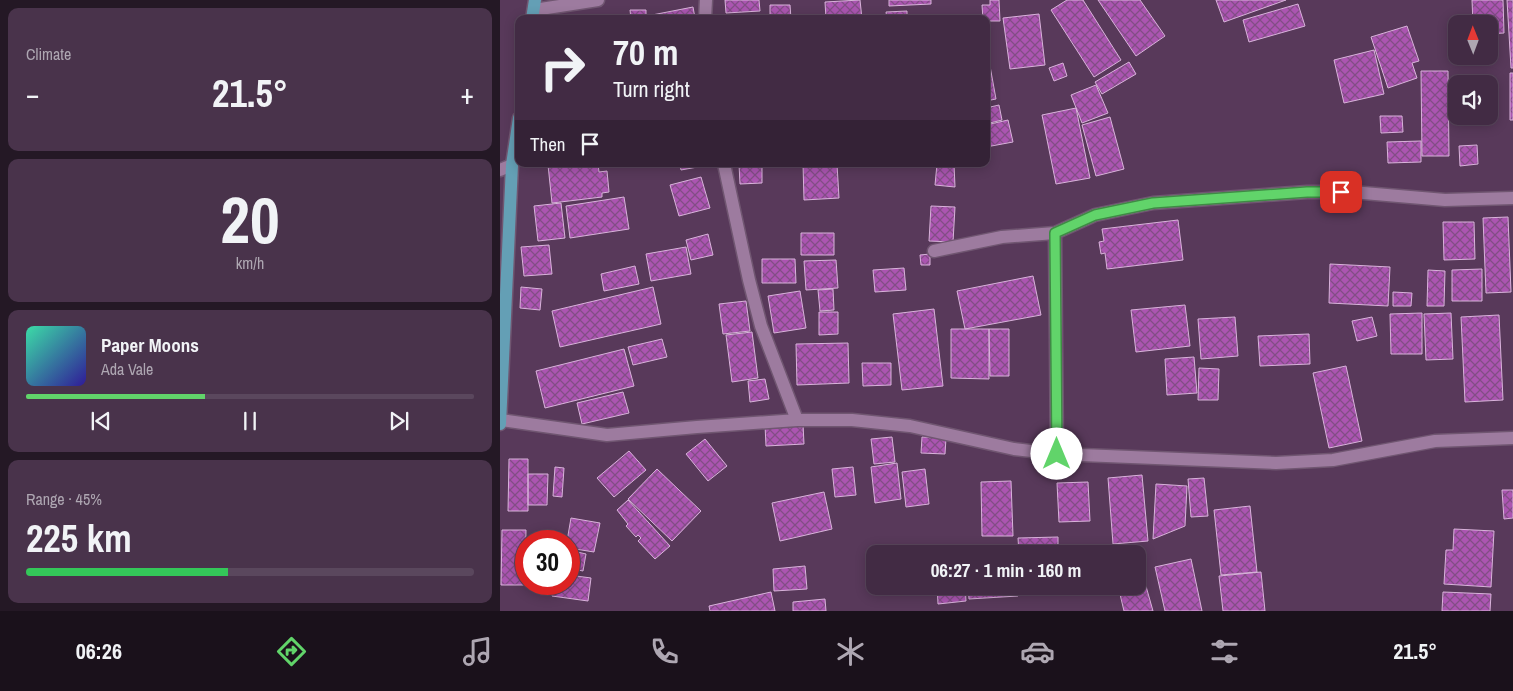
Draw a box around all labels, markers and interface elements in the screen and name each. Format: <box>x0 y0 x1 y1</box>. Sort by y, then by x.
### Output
north arrow <box>1448 15 1498 65</box>
map controls <box>1448 15 1498 125</box>
text: 70 m <box>613 29 678 76</box>
icon: right <box>530 35 595 100</box>
text: Climate <box>26 43 71 65</box>
text: 21.5° <box>212 68 288 119</box>
text: Turn right <box>613 74 690 104</box>
text: − <box>26 75 39 113</box>
text: + <box>461 75 474 113</box>
button: sound <box>1448 75 1498 125</box>
icon: arrive <box>576 130 604 158</box>
text: Then <box>530 131 566 157</box>
pin <box>1320 171 1362 213</box>
text: 20 <box>220 176 280 263</box>
icon: arrive <box>1327 178 1355 206</box>
text: km/h <box>236 252 264 274</box>
text: Paper Moons <box>101 332 199 358</box>
text: Ada Vale <box>101 358 153 380</box>
icon: previous <box>87 407 115 435</box>
icon: pause <box>236 407 264 435</box>
icon: next <box>385 407 413 435</box>
position arrow <box>1030 427 1082 479</box>
text: Range · 45% <box>26 488 102 510</box>
text: 225 km <box>26 513 132 564</box>
speed limit sign: 30 <box>515 530 580 595</box>
text: 06:27 · 1 min · 160 m <box>931 557 1081 583</box>
icon: directions <box>274 634 309 669</box>
icon: music <box>460 634 495 669</box>
icon: phone <box>647 634 682 669</box>
icon: climate <box>833 634 868 669</box>
icon: car <box>1020 634 1055 669</box>
icon: filters <box>1207 634 1242 669</box>
text: 06:26 <box>76 636 122 666</box>
text: 21.5° <box>1393 636 1437 666</box>

